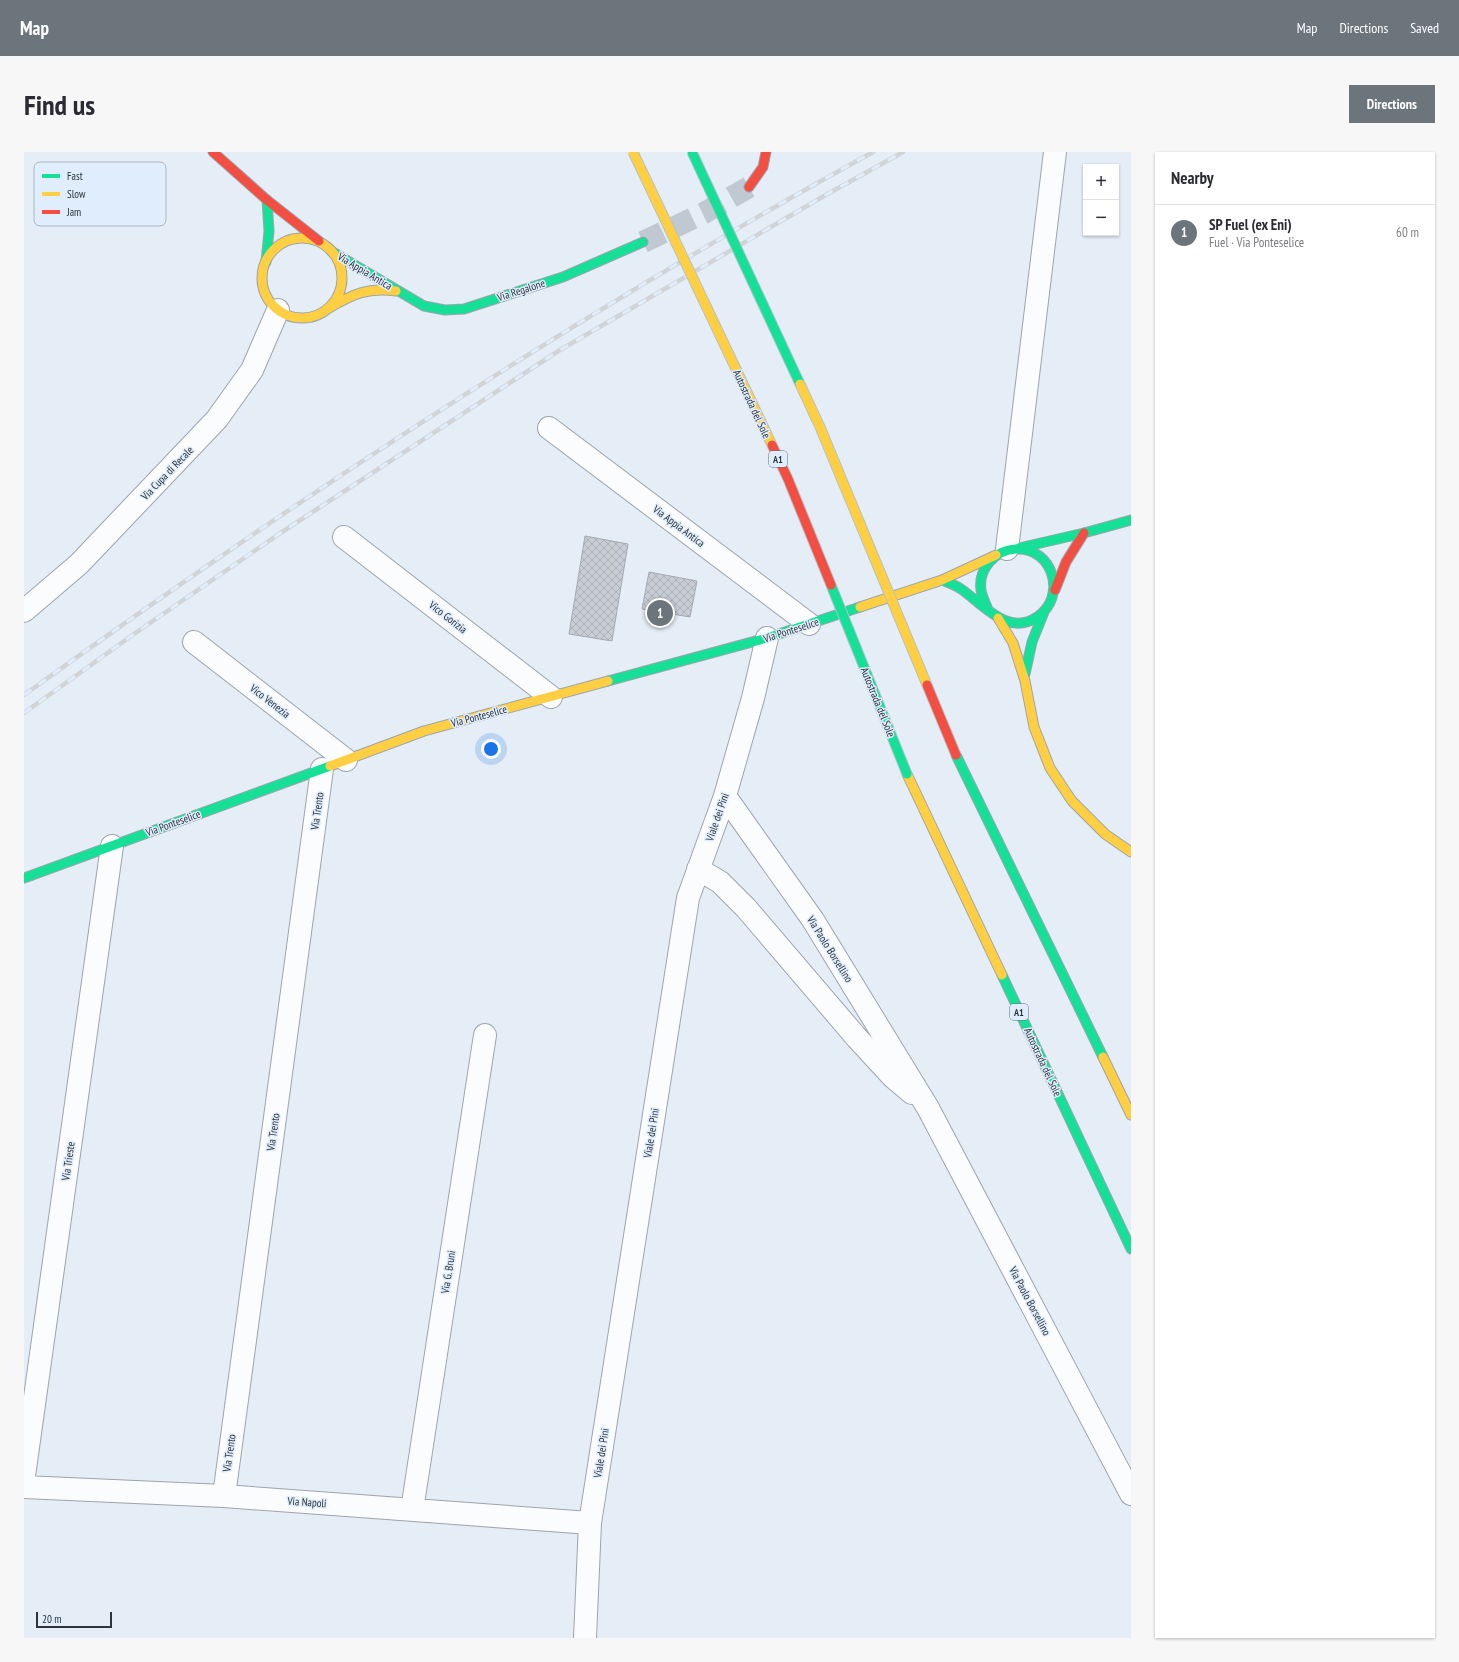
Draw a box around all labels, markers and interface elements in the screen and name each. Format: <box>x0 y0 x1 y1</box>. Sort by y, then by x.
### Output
text: Map <box>20 16 49 40</box>
text: Map <box>1297 19 1317 37</box>
text: Directions <box>1339 19 1388 37</box>
text: Saved <box>1410 19 1439 37</box>
button: Directions <box>1349 85 1435 123</box>
text: Find us <box>24 86 95 123</box>
legend <box>34 162 166 226</box>
map controls <box>1083 164 1119 236</box>
button: + <box>1083 164 1119 200</box>
text: Nearby <box>1171 167 1214 189</box>
text: Fast <box>67 169 83 183</box>
text: Slow <box>67 187 86 201</box>
button: − <box>1083 200 1119 236</box>
text: Jam <box>66 205 81 219</box>
text: SP Fuel (ex Eni) <box>1209 215 1292 234</box>
text: 1 <box>1181 224 1187 241</box>
text: 60 m <box>1396 224 1419 241</box>
text: Fuel · Via Ponteselice <box>1209 234 1304 251</box>
street label: Via Appia Antica <box>334 249 395 293</box>
street label: Via Regalone <box>494 276 547 305</box>
street label: Autostrada del Sole <box>730 367 774 441</box>
street label: Via Cupa di Recale <box>137 443 197 504</box>
road number: A1 <box>769 451 787 467</box>
street label: Via Appia Antica <box>650 501 708 550</box>
street label: Vico Gorizia <box>425 597 470 636</box>
pin: 1 <box>647 598 673 628</box>
street label: Via Ponteselice <box>761 614 821 646</box>
street label: Autostrada del Sole <box>858 665 899 739</box>
street label: Vico Venezia <box>246 680 293 721</box>
street label: Via Ponteselice <box>448 702 509 730</box>
your location <box>481 739 501 759</box>
street label: Via Trento <box>307 791 327 832</box>
street label: Viale dei Pini <box>702 791 732 844</box>
street label: Via Ponteselice <box>143 806 203 840</box>
street label: Via Paolo Borsellino <box>803 912 856 985</box>
road number: A1 <box>1010 1004 1028 1020</box>
street label: Autostrada del Sole <box>1021 1025 1065 1099</box>
street label: Viale dei Pini <box>640 1107 662 1160</box>
street label: Via Trento <box>263 1112 283 1153</box>
street label: Via Trieste <box>58 1140 78 1182</box>
street label: Via G. Bruni <box>438 1249 458 1296</box>
street label: Via Paolo Borsellino <box>1006 1263 1054 1338</box>
street label: Viale dei Pini <box>590 1427 612 1480</box>
street label: Via Trento <box>219 1433 239 1474</box>
street label: Via Napoli <box>286 1494 327 1510</box>
scale bar <box>36 1610 112 1629</box>
text: 20 m <box>42 1612 61 1626</box>

